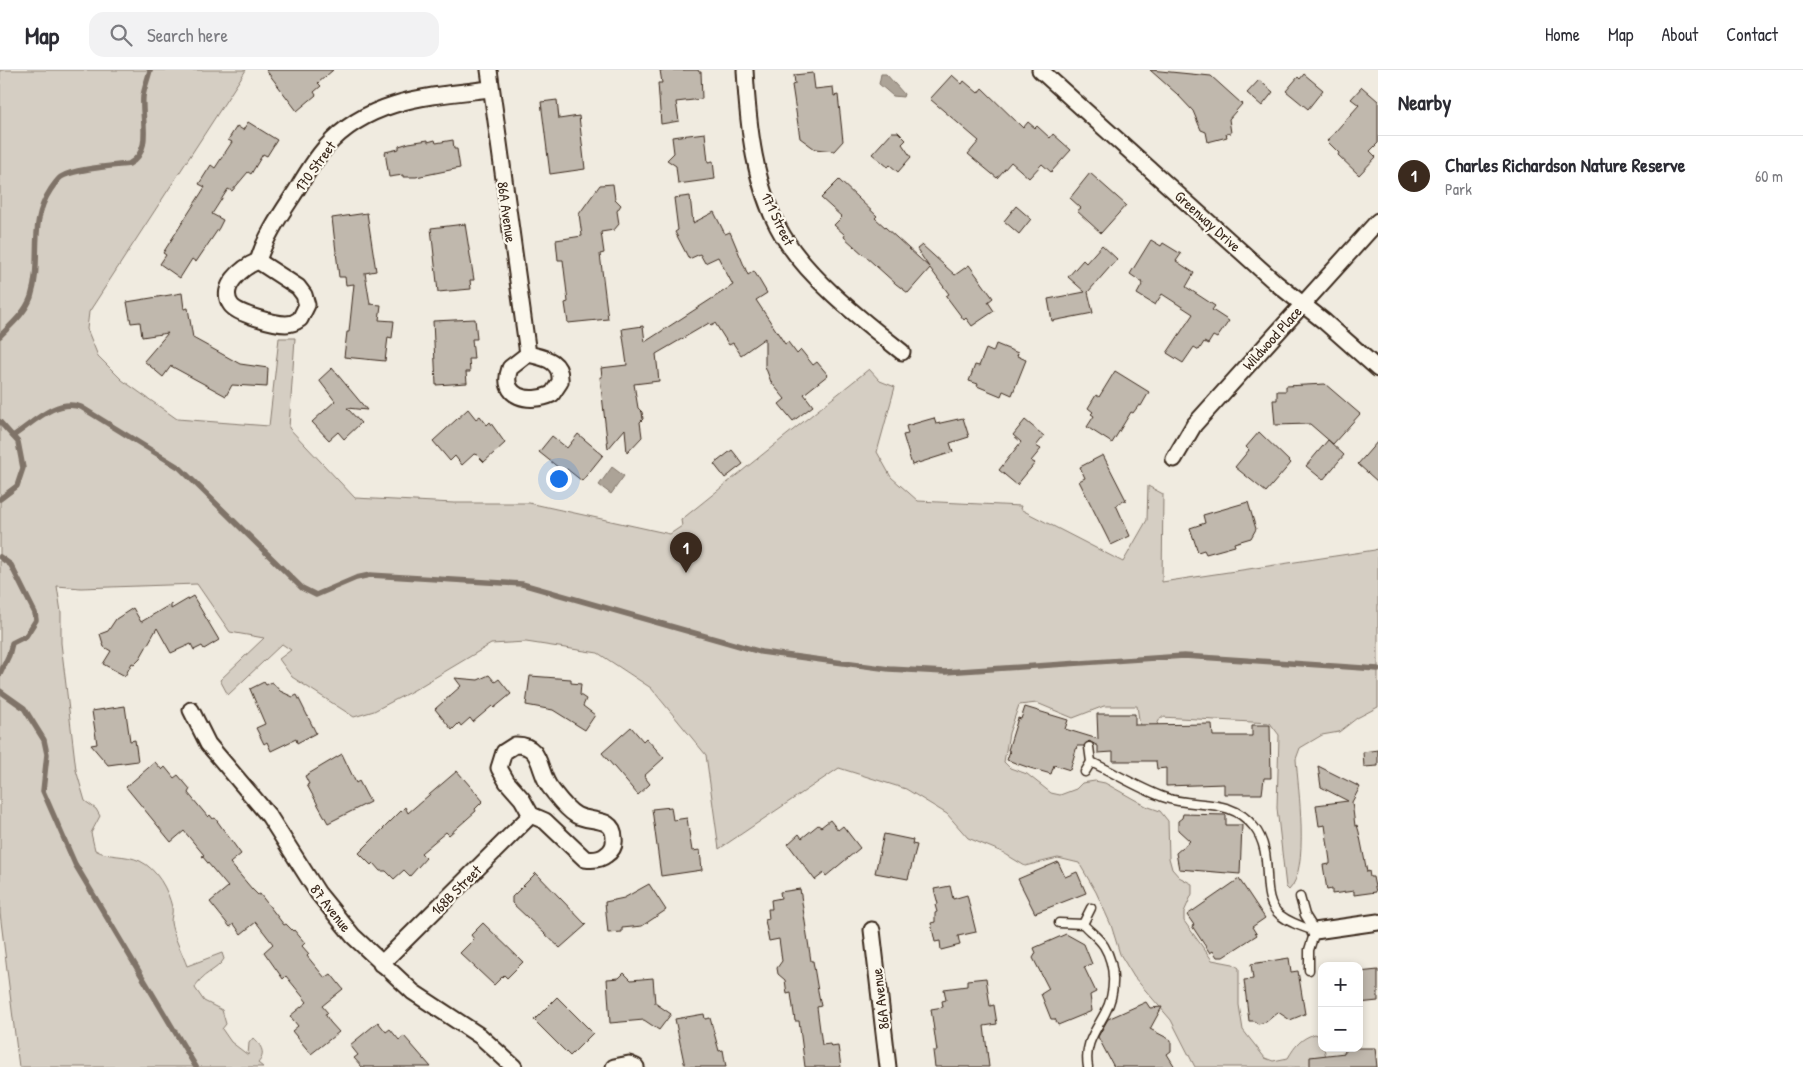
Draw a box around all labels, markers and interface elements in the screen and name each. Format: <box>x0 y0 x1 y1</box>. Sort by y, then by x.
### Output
search box <box>89 12 439 57</box>
text: Map <box>25 19 59 51</box>
icon: search <box>107 21 135 49</box>
text: Search here <box>147 22 228 48</box>
text: Home <box>1545 22 1580 47</box>
text: Map <box>1608 22 1633 47</box>
text: About <box>1661 22 1698 47</box>
text: Contact <box>1726 22 1778 47</box>
text: Nearby <box>1398 88 1451 117</box>
street label: 170 Street <box>289 136 341 196</box>
text: Charles Richardson Nature Reserve <box>1445 152 1685 178</box>
text: 1 <box>1411 165 1417 187</box>
text: 60 m <box>1755 165 1783 187</box>
text: Park <box>1445 178 1472 200</box>
street label: 86A Avenue <box>492 180 522 244</box>
street label: Greenway Drive <box>1170 186 1246 256</box>
street label: 171 Street <box>756 189 800 250</box>
street label: Wildwood Place <box>1238 301 1306 375</box>
your location <box>546 466 572 492</box>
pin: 1 <box>670 532 702 573</box>
street label: 168B Street <box>426 859 487 920</box>
street label: 87 Avenue <box>306 880 356 936</box>
map controls <box>1318 962 1363 1052</box>
button: + <box>1318 962 1363 1007</box>
street label: 86A Avenue <box>866 967 894 1031</box>
button: − <box>1318 1007 1363 1052</box>

